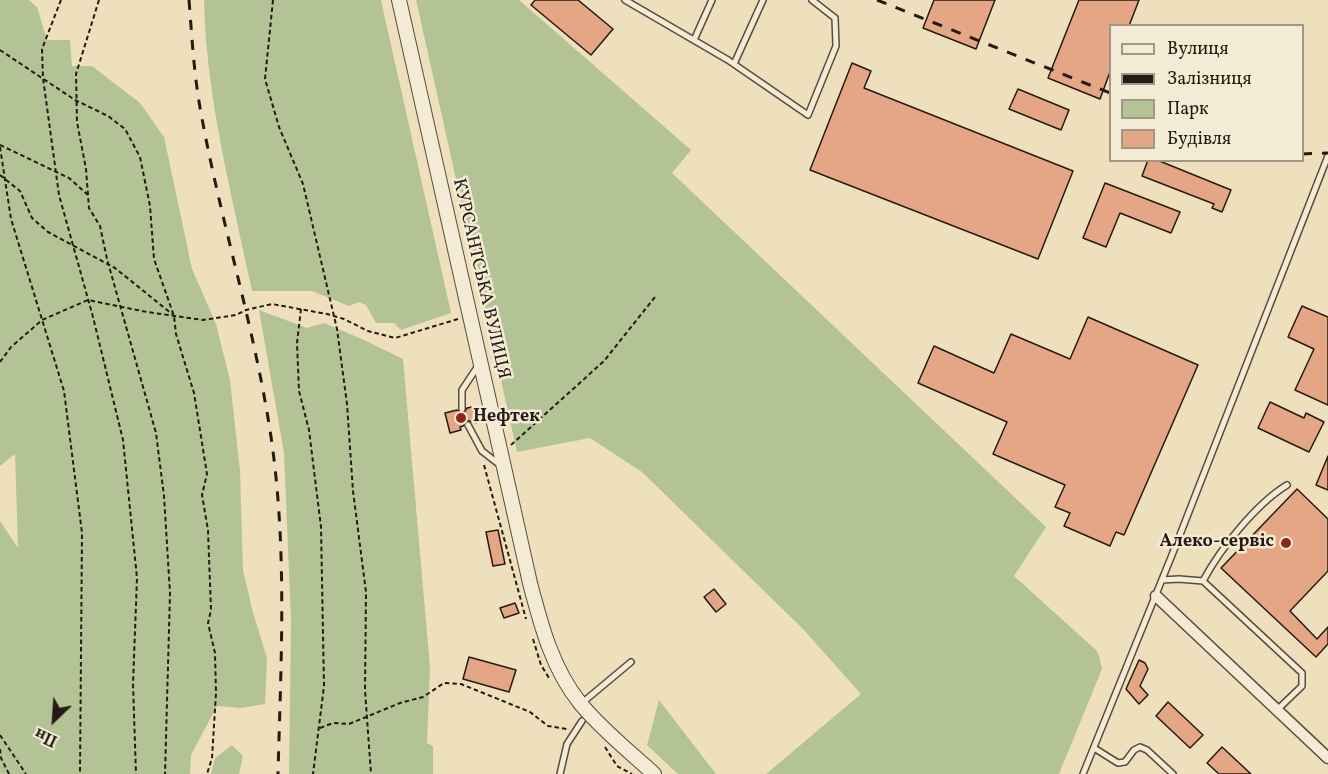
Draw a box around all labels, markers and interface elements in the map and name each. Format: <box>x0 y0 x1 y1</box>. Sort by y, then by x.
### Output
legend <box>1109 24 1304 162</box>
text: Вулиця <box>1167 37 1229 62</box>
text: Залізниця <box>1167 67 1252 92</box>
text: Парк <box>1167 97 1209 122</box>
text: Будівля <box>1167 127 1231 152</box>
street label: КУРСАНТСЬКА ВУЛИЦЯ <box>446 177 514 381</box>
place label: Нефтек <box>473 407 540 429</box>
marker: Нефтек <box>454 411 468 425</box>
place label: Алеко-сервіс <box>1160 532 1274 554</box>
marker: Алеко-сервіс <box>1279 536 1293 550</box>
north arrow <box>24 690 84 750</box>
text: Пн <box>31 722 61 751</box>

